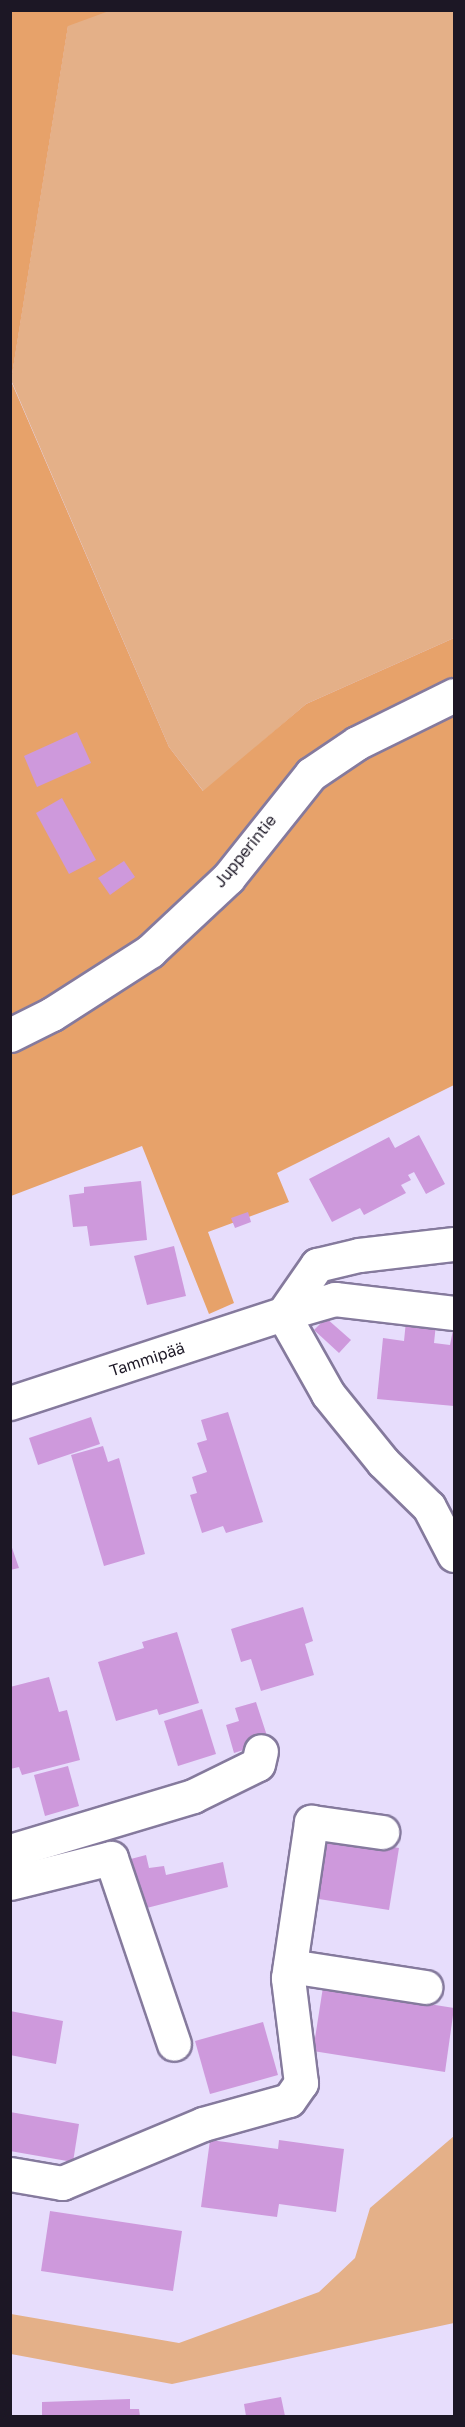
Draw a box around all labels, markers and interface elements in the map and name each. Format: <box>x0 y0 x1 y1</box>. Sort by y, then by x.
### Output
street label: Jupperintie <box>210 811 280 891</box>
street label: Tammipää <box>107 1338 187 1380</box>

